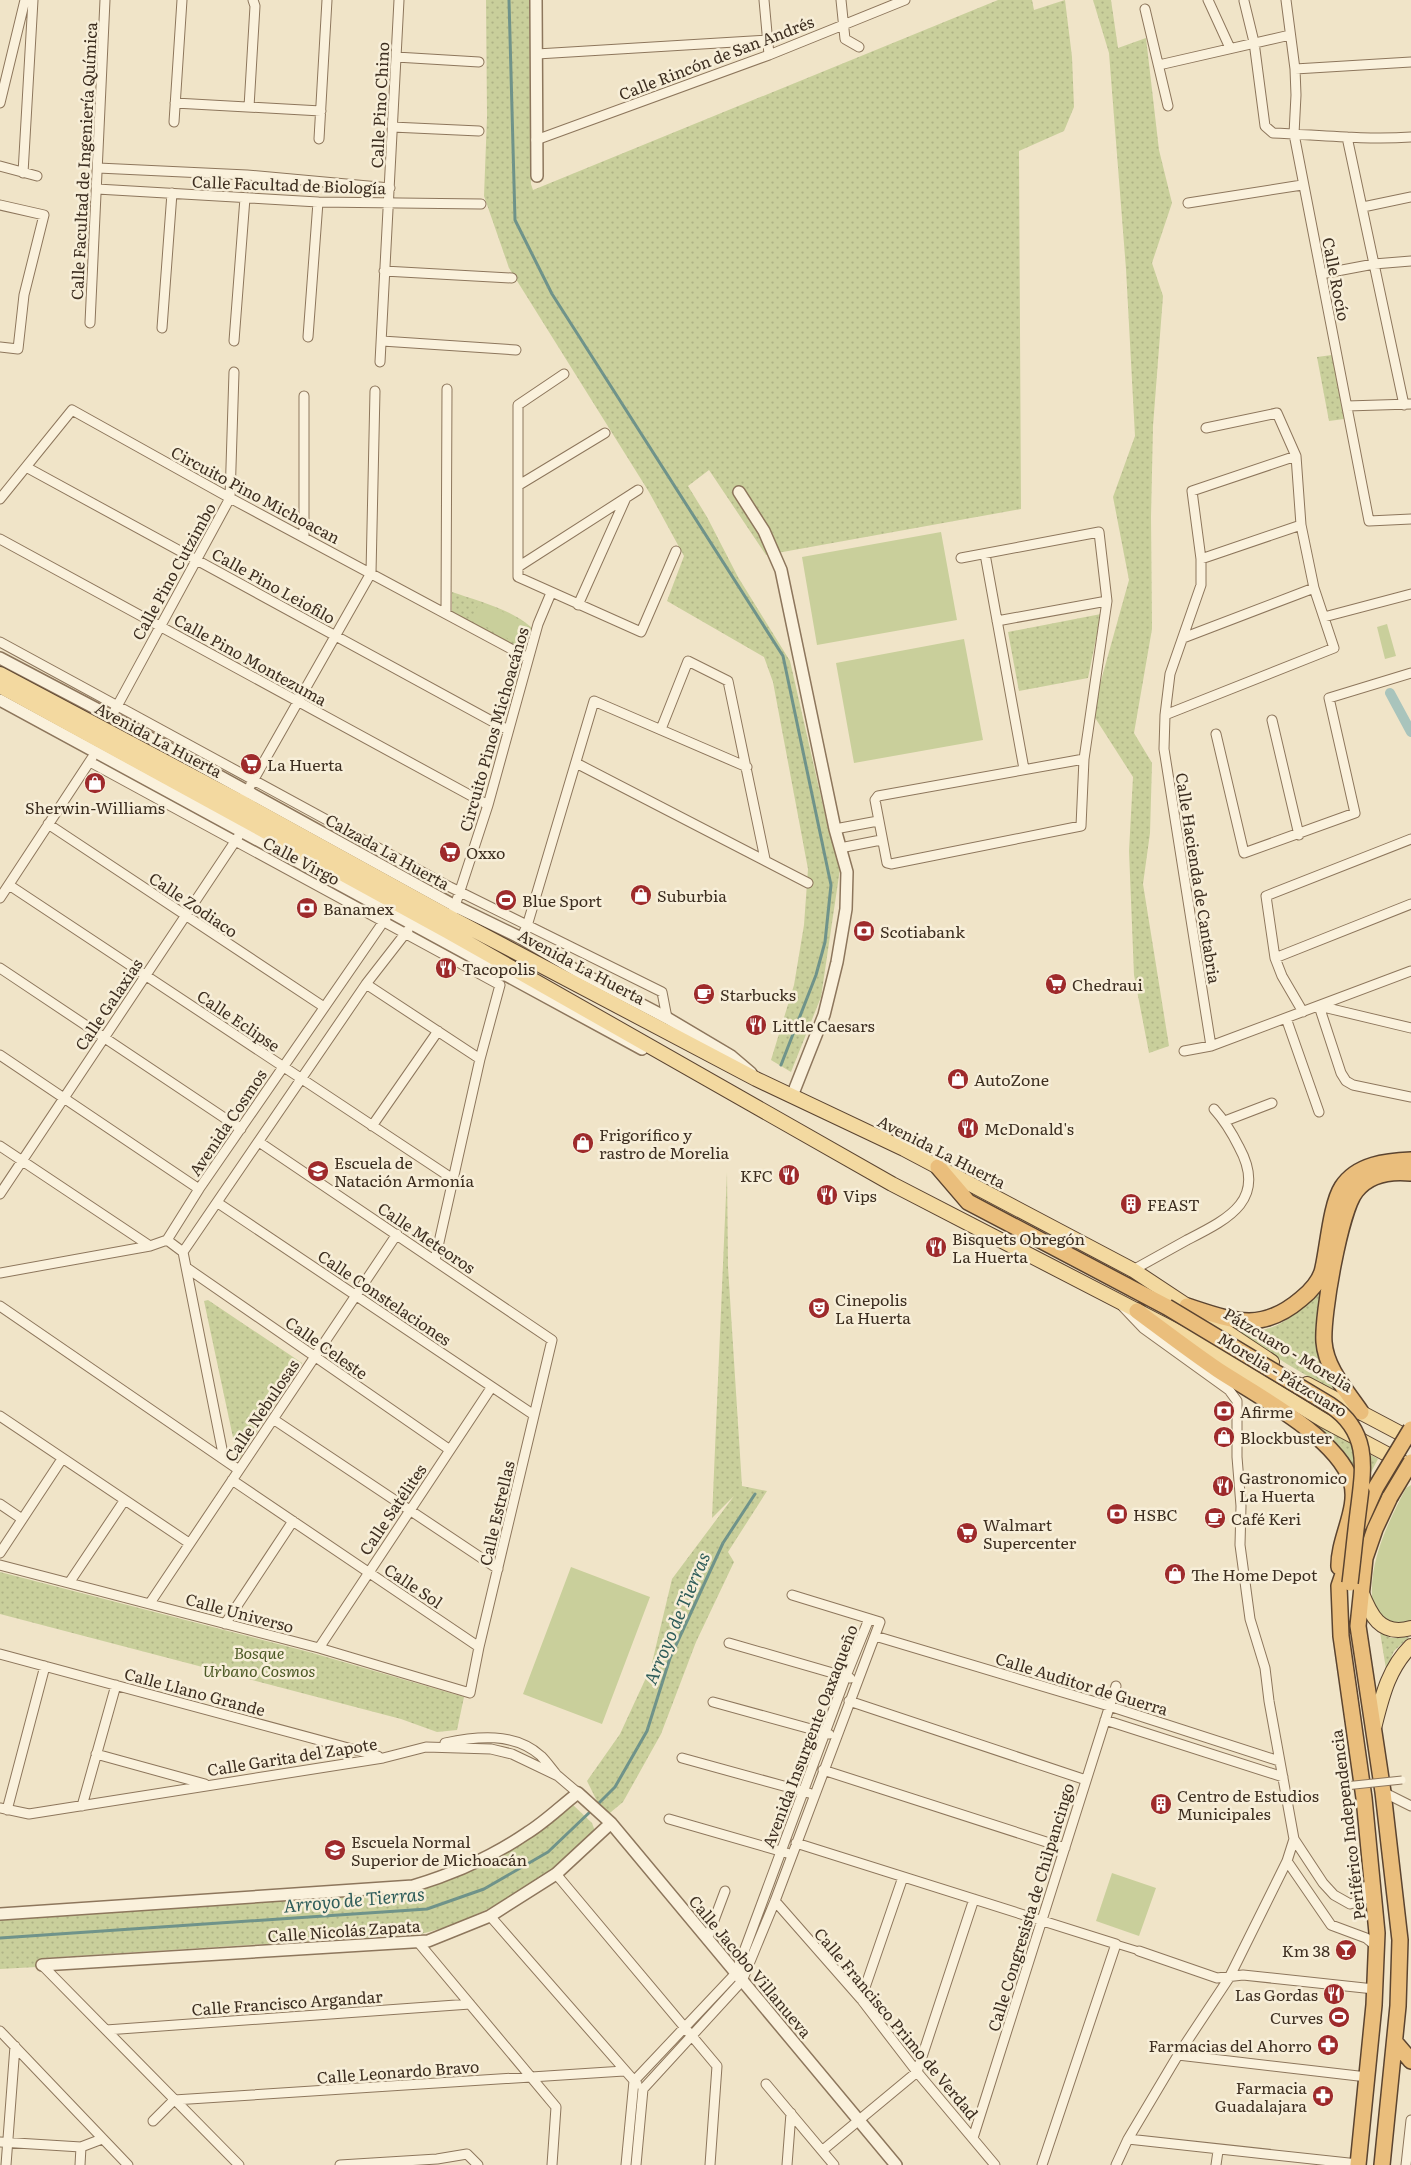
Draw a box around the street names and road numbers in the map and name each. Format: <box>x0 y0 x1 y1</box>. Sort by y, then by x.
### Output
street label: Calle Rincón de San Andrés <box>615 9 817 105</box>
street label: Calle Facultad de Ingenierίa Quίmica <box>64 21 102 301</box>
street label: Calle Pino Chino <box>364 41 394 169</box>
street label: Calle Facultad de Biología <box>192 169 387 199</box>
street label: Calle Rocío <box>1317 235 1357 323</box>
street label: Circuito Pino Michoacan <box>167 439 345 549</box>
street label: Calle Pino Cutzimbo <box>125 498 221 644</box>
street label: Calle Pino Leiofilo <box>208 541 340 629</box>
street label: Calle Pino Montezuma <box>170 607 332 711</box>
street label: Circuito Pinos Michoacános <box>452 624 534 834</box>
street label: Avenida La Huerta <box>91 695 227 783</box>
street label: Calle Hacienda de Cantabria <box>1170 771 1228 986</box>
street label: Calzada La Huerta <box>321 807 455 895</box>
street label: Calle Virgo <box>259 830 345 890</box>
street label: Calle Zodiaco <box>145 865 243 943</box>
street label: Avenida La Huerta <box>514 922 650 1010</box>
street label: Calle Galaxias <box>68 953 148 1055</box>
street label: Calle Eclipse <box>193 983 285 1057</box>
street label: Avenida Cosmos <box>182 1064 272 1180</box>
street label: Avenida La Huerta <box>874 1108 1011 1194</box>
street label: Calle Meteoros <box>373 1195 481 1279</box>
street label: Calle Constelaciones <box>314 1243 456 1351</box>
street label: Pátzcuaro - Morelia <box>1220 1301 1359 1397</box>
street label: Calle Celeste <box>281 1310 373 1384</box>
street label: Morelia - Pátzcuaro <box>1214 1326 1352 1422</box>
street label: Calle Nebulosas <box>218 1354 304 1466</box>
street label: Calle Estrellas <box>472 1458 520 1568</box>
street label: Calle Satélites <box>353 1459 431 1559</box>
street label: Calle Sol <box>380 1557 448 1613</box>
street label: Calle Universo <box>183 1586 297 1638</box>
street label: Avenida Insurgente Oaxaqueño <box>755 1621 863 1851</box>
street label: Calle Auditor de Guerra <box>993 1645 1172 1721</box>
street label: Calle Llano Grande <box>122 1661 268 1721</box>
street label: Periférico Independencia <box>1323 1728 1371 1922</box>
street label: Calle Garita del Zapote <box>205 1731 379 1781</box>
street label: Calle Congresista de Chilpancingo <box>981 1780 1079 2034</box>
street label: Calle Jacobo Villanueva <box>684 1889 818 2043</box>
street label: Calle Nicolás Zapata <box>267 1913 422 1947</box>
street label: Calle Francisco Primo de Verdad <box>809 1922 985 2124</box>
street label: Calle Francisco Argandar <box>191 1983 384 2021</box>
street label: Calle Leonardo Bravo <box>316 2053 480 2089</box>

